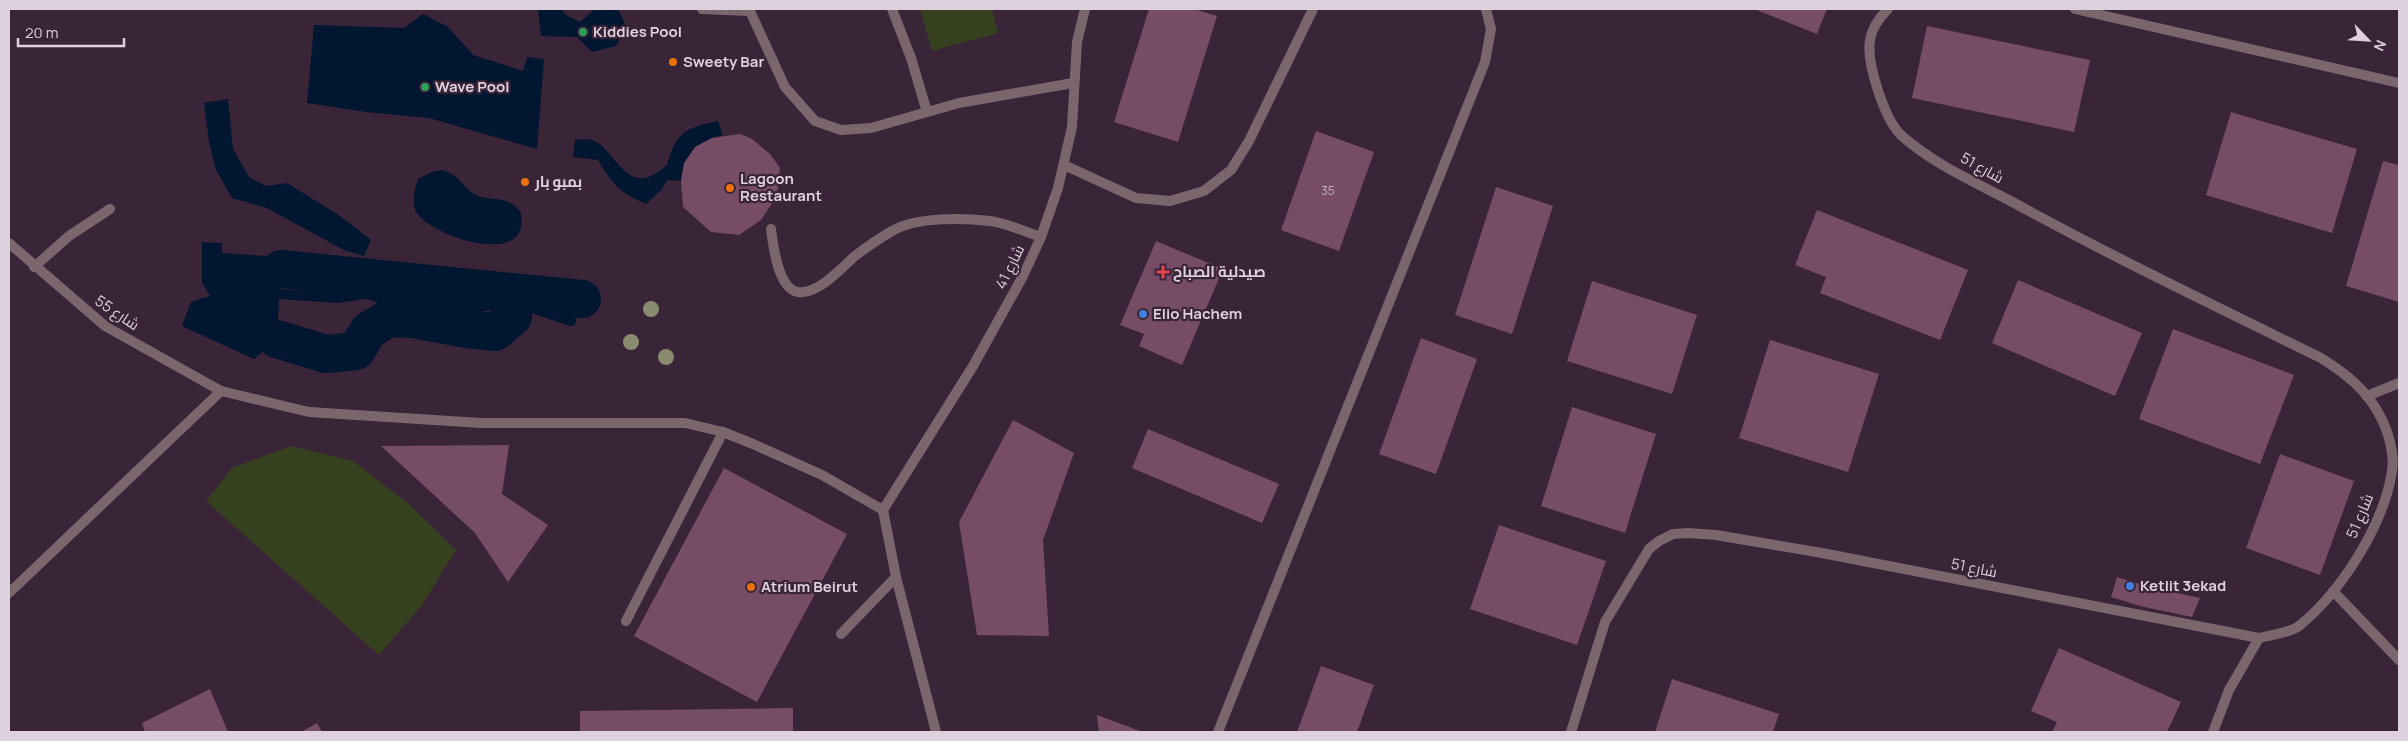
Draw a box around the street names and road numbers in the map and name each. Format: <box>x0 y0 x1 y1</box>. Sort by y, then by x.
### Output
street label: شارع 51 <box>1956 147 2008 189</box>
street label: شارع 41 <box>990 241 1030 293</box>
street label: شارع 55 <box>90 290 144 336</box>
street label: شارع 51 <box>2341 490 2379 542</box>
street label: شارع 51 <box>1949 553 1999 583</box>

